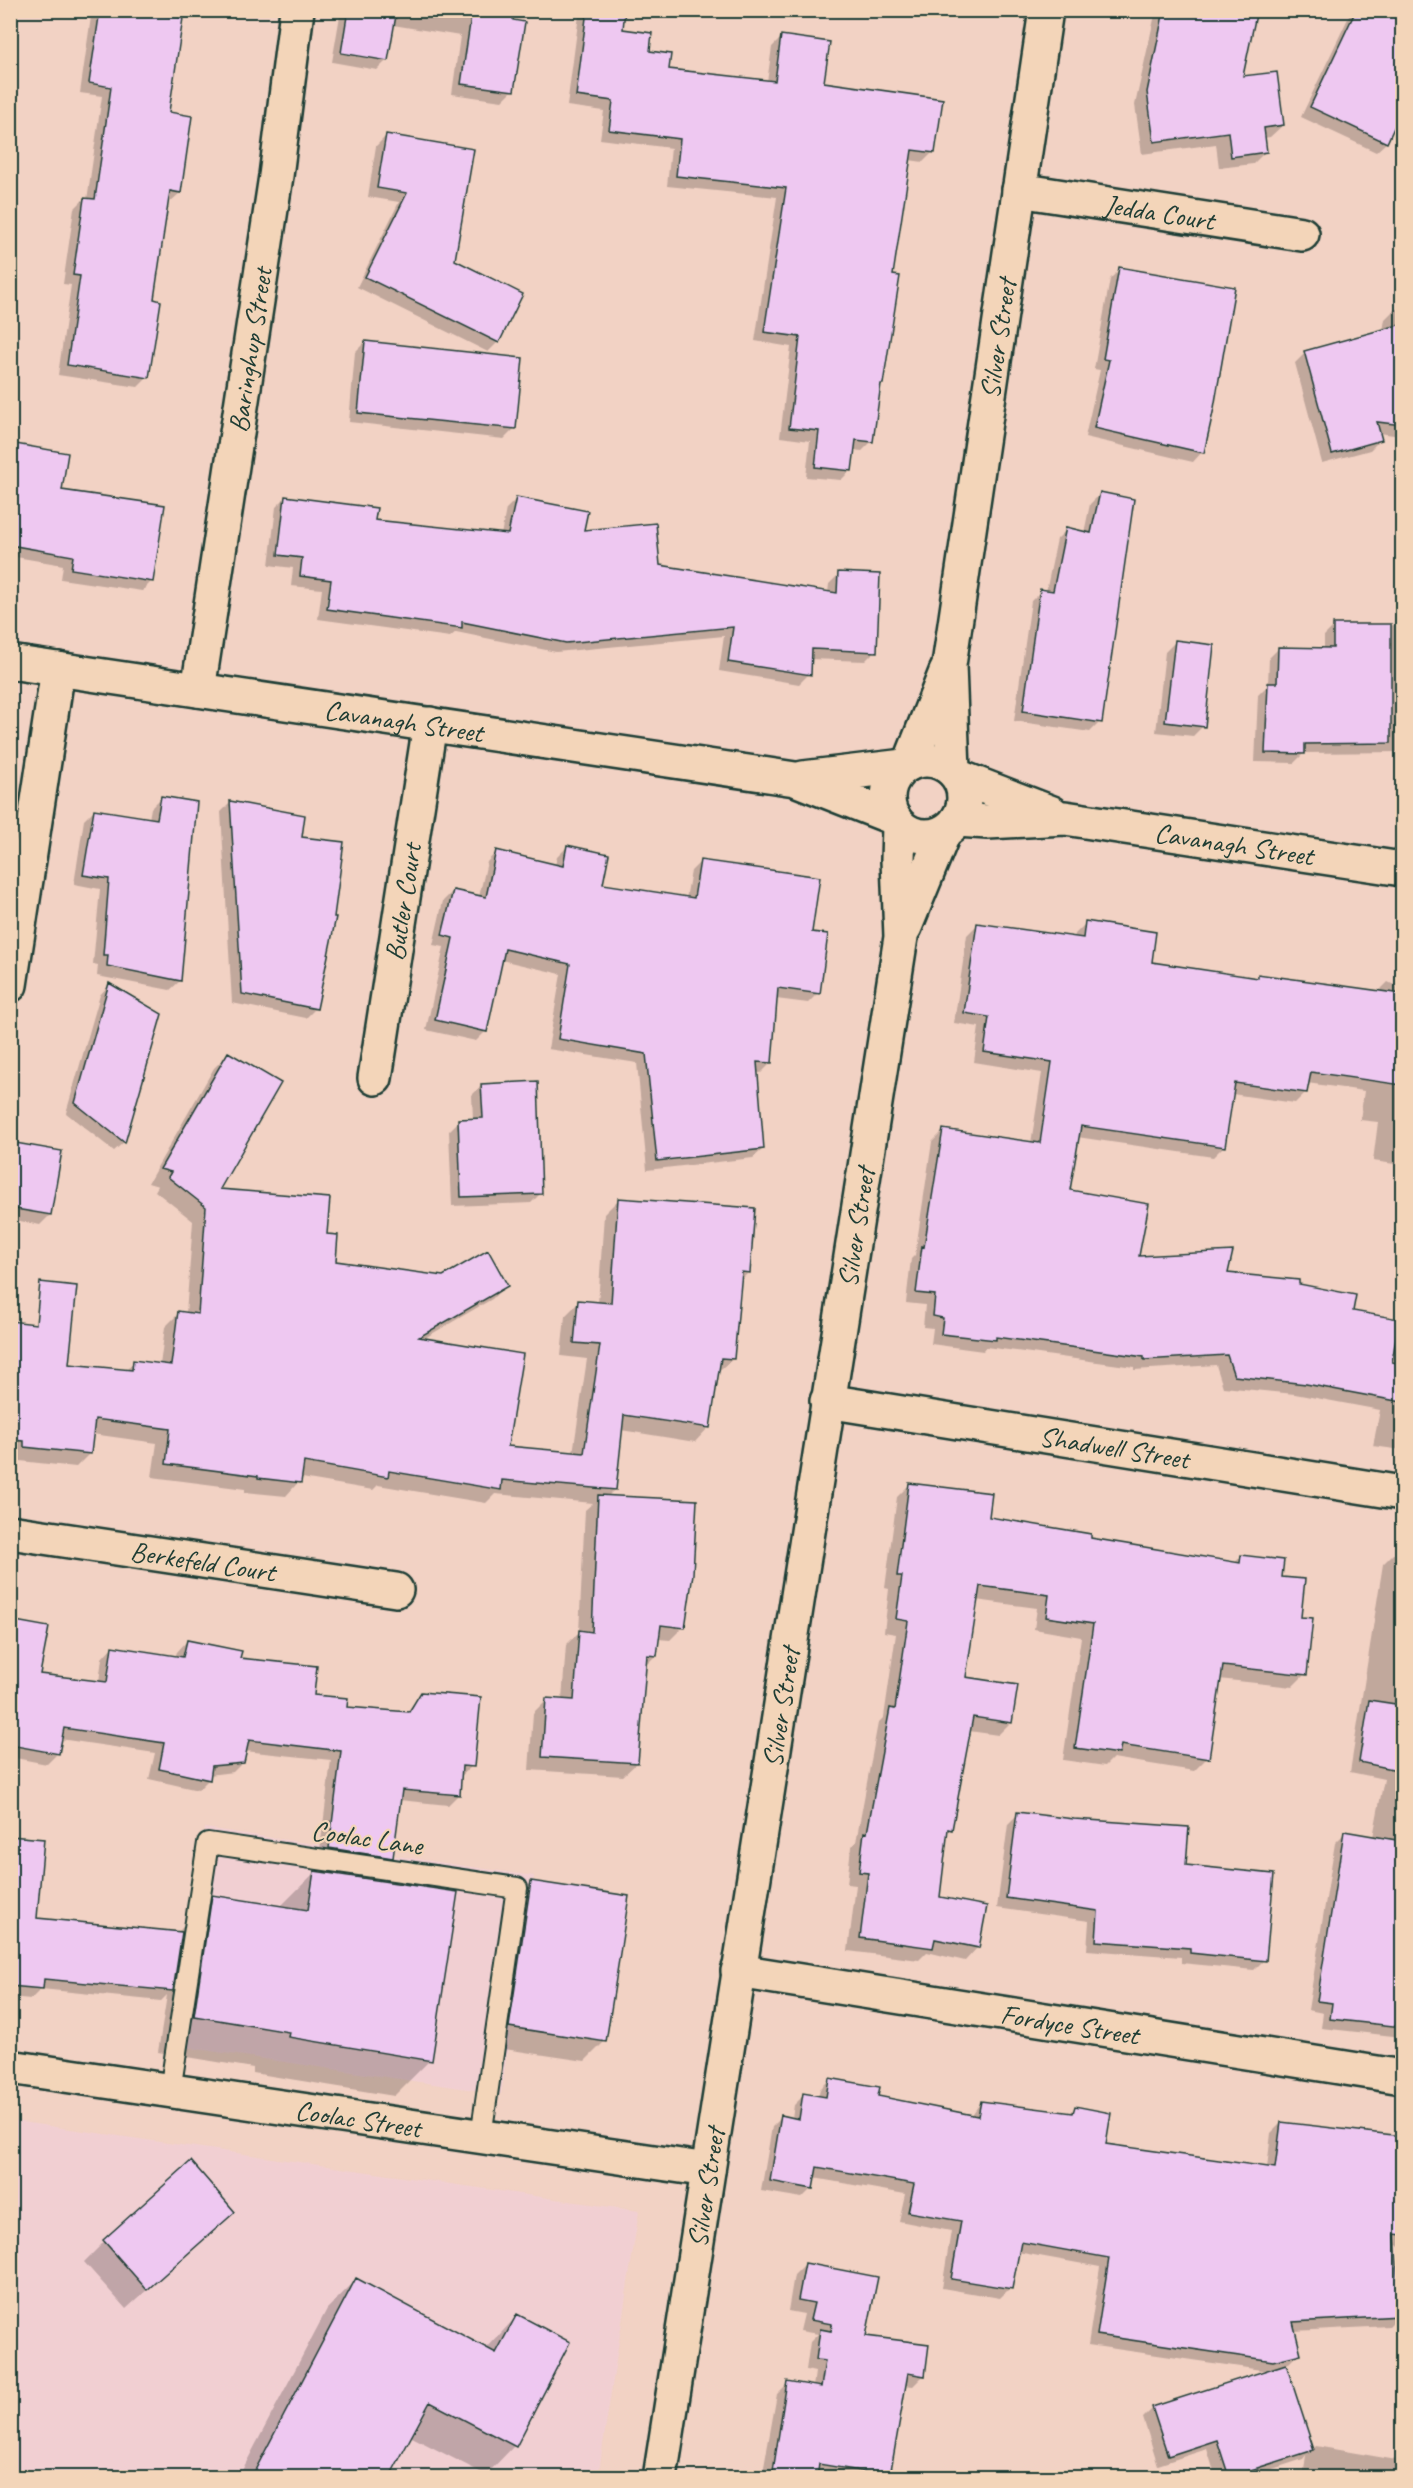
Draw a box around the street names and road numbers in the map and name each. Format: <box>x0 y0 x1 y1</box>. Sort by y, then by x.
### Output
street label: Jedda Court <box>1100 186 1219 239</box>
street label: Baringhup Street <box>220 263 280 435</box>
street label: Silver Street <box>972 273 1025 401</box>
street label: Cavanagh Street <box>322 692 488 751</box>
street label: Cavanagh Street <box>1152 815 1318 874</box>
street label: Butler Court <box>376 839 430 963</box>
street label: Silver Street <box>830 1161 883 1289</box>
street label: Shadwell Street <box>1037 1418 1194 1477</box>
street label: Berkefeld Court <box>128 1533 280 1590</box>
street label: Silver Street <box>754 1642 808 1770</box>
street label: Coolac Lane <box>309 1812 427 1863</box>
street label: Fordyce Street <box>998 1996 1144 2053</box>
street label: Coolac Street <box>293 2092 426 2146</box>
street label: Silver Street <box>679 2122 733 2250</box>

